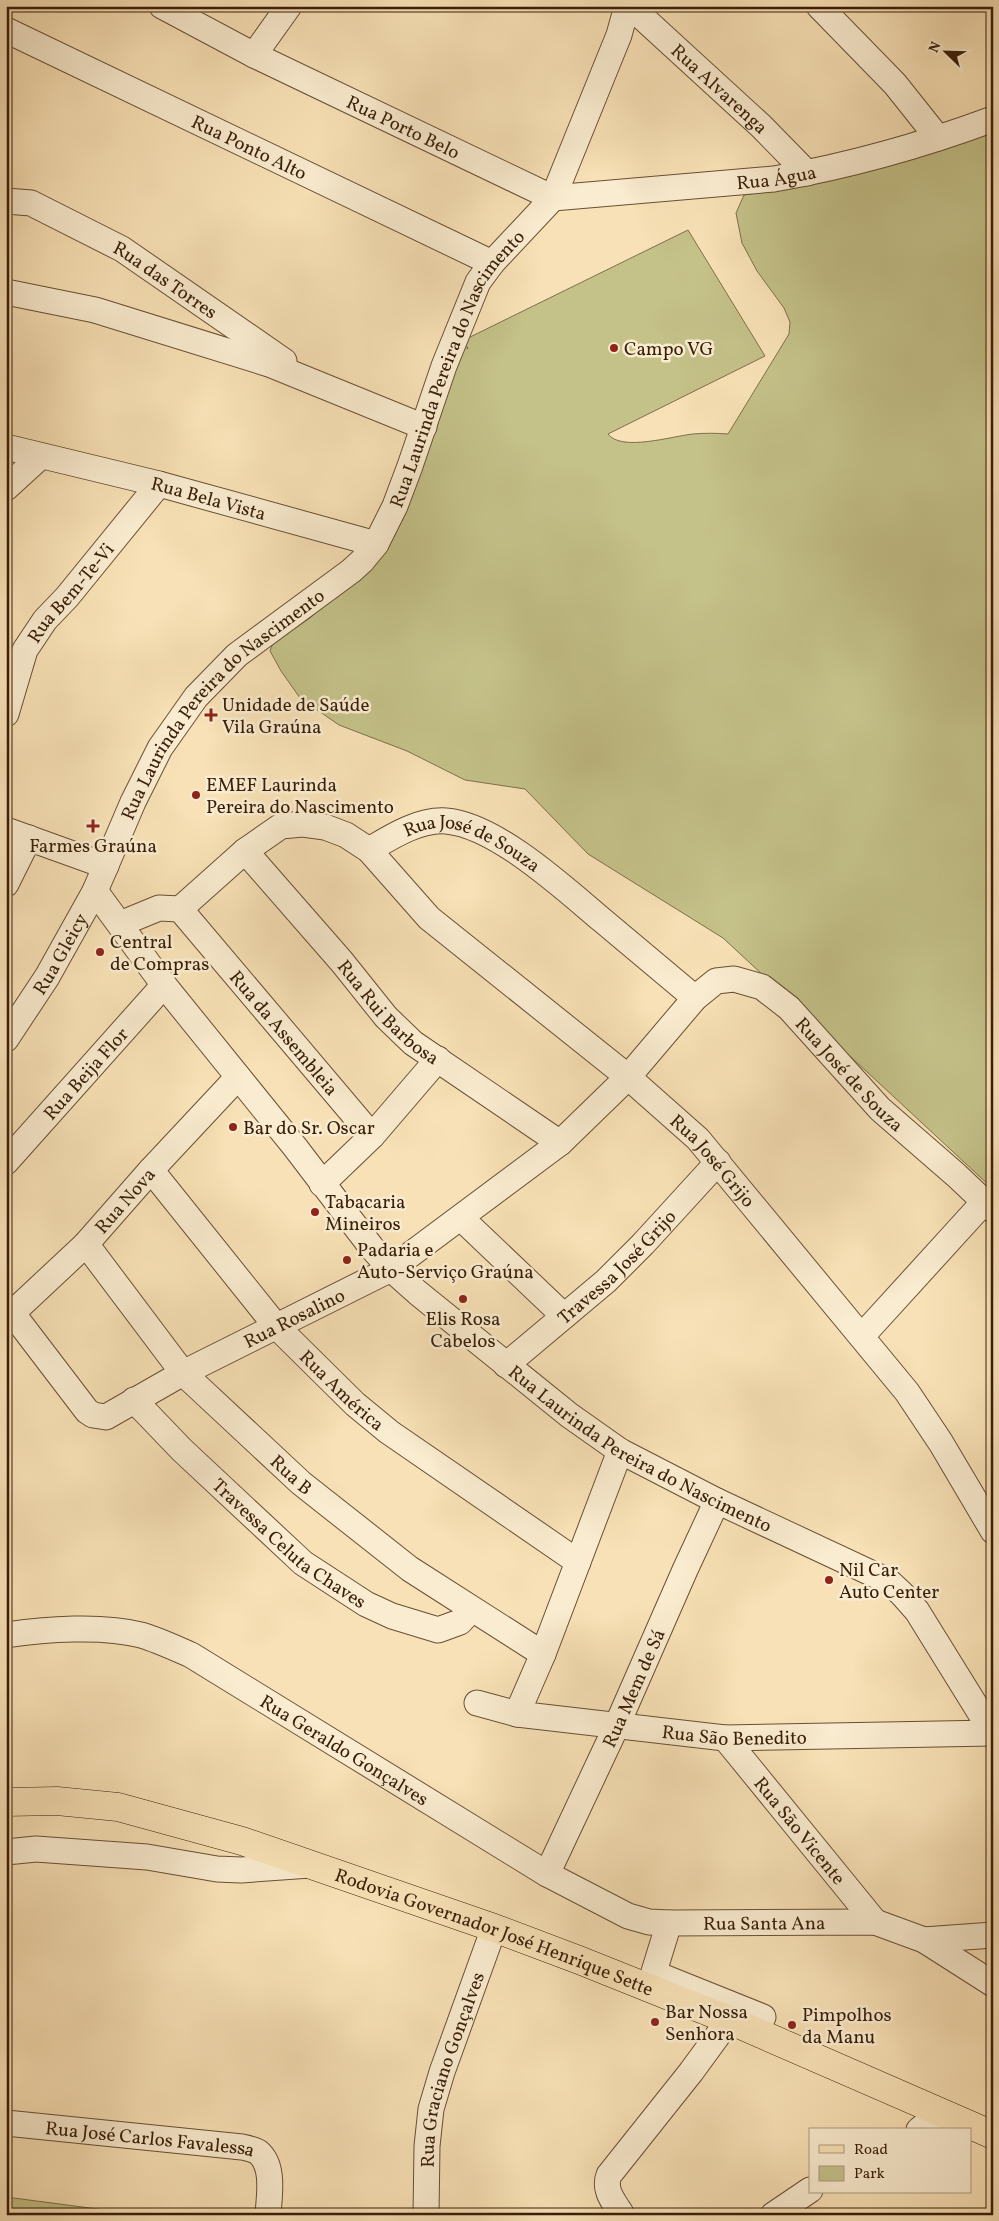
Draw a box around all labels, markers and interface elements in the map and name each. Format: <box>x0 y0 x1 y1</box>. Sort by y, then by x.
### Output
north arrow <box>922 28 972 78</box>
street label: Rua Alvarenga <box>664 39 773 141</box>
text: N <box>925 39 946 56</box>
street label: Rua Porto Belo <box>342 90 464 167</box>
street label: Rua Ponto Alto <box>187 110 311 187</box>
street label: Rua Água <box>736 160 819 197</box>
street label: Rua Laurinda Pereira do Nascimento <box>385 225 532 512</box>
street label: Rua das Torres <box>108 236 222 326</box>
place label: Campo VG <box>624 337 714 363</box>
marker: Campo VG <box>608 342 620 354</box>
street label: Rua Bela Vista <box>148 472 269 528</box>
street label: Rua Bem-Te-Vi <box>22 538 121 649</box>
street label: Rua Laurinda Pereira do Nascimento <box>116 584 331 824</box>
place label: Unidade de Saúde Vila Graúna <box>222 693 370 741</box>
marker: Unidade de Saúde Vila Graúna <box>204 708 218 722</box>
place label: EMEF Laurinda Pereira do Nascimento <box>206 773 394 821</box>
marker: EMEF Laurinda Pereira do Nascimento <box>190 789 202 801</box>
street label: Rua José de Souza <box>400 810 545 879</box>
marker: Farmes Graúna <box>87 820 99 832</box>
place label: Farmes Graúna <box>29 834 157 860</box>
street label: Rua Gleicy <box>28 909 95 1001</box>
place label: Central de Compras <box>110 930 209 978</box>
marker: Central de Compras <box>94 946 106 958</box>
street label: Rua Rui Barbosa <box>330 955 444 1072</box>
street label: Rua da Assembleia <box>222 966 343 1102</box>
street label: Rua José de Souza <box>788 1012 908 1139</box>
street label: Rua Beija Flor <box>38 1022 135 1127</box>
street label: Rua José Grijo <box>664 1109 760 1214</box>
place label: Bar do Sr. Oscar <box>243 1116 375 1142</box>
marker: Bar do Sr. Oscar <box>227 1121 239 1133</box>
street label: Rua Nova <box>90 1163 162 1240</box>
place label: Tabacaria Mineiros <box>325 1190 405 1238</box>
street label: Travessa José Grijo <box>553 1205 683 1331</box>
marker: Tabacaria Mineiros <box>309 1206 321 1218</box>
place label: Padaria e Auto-Serviço Graúna <box>357 1238 534 1286</box>
marker: Padaria e Auto-Serviço Graúna <box>341 1254 353 1266</box>
street label: Rua Rosalino <box>240 1283 350 1356</box>
marker: Elis Rosa Cabelos <box>457 1293 469 1305</box>
place label: Elis Rosa Cabelos <box>425 1307 501 1355</box>
street label: Rua América <box>293 1345 389 1438</box>
street label: Rua Laurinda Pereira do Nascimento <box>502 1360 775 1540</box>
street label: Rua B <box>264 1450 317 1502</box>
street label: Travessa Celuta Chaves <box>205 1473 371 1616</box>
place label: Nil Car Auto Center <box>839 1558 939 1606</box>
marker: Nil Car Auto Center <box>823 1574 835 1586</box>
street label: Rua Mem de Sá <box>597 1625 673 1753</box>
street label: Rua Geraldo Gonçalves <box>254 1689 433 1813</box>
street label: Rua São Benedito <box>660 1720 807 1753</box>
street label: Rua São Vicente <box>747 1772 851 1891</box>
street label: Rodovia Governador José Henrique Sette <box>331 1863 657 2003</box>
street label: Rua Santa Ana <box>703 1911 826 1938</box>
street label: Rua Graciano Gonçalves <box>416 1969 492 2168</box>
place label: Bar Nossa Senhora <box>665 2000 748 2048</box>
place label: Pimpolhos da Manu <box>802 2003 892 2051</box>
marker: Bar Nossa Senhora <box>649 2016 661 2028</box>
marker: Pimpolhos da Manu <box>786 2019 798 2031</box>
street label: Rua José Carlos Favalessa <box>44 2116 258 2165</box>
legend <box>809 2128 972 2194</box>
text: Road <box>854 2140 888 2161</box>
text: Park <box>854 2164 885 2185</box>

